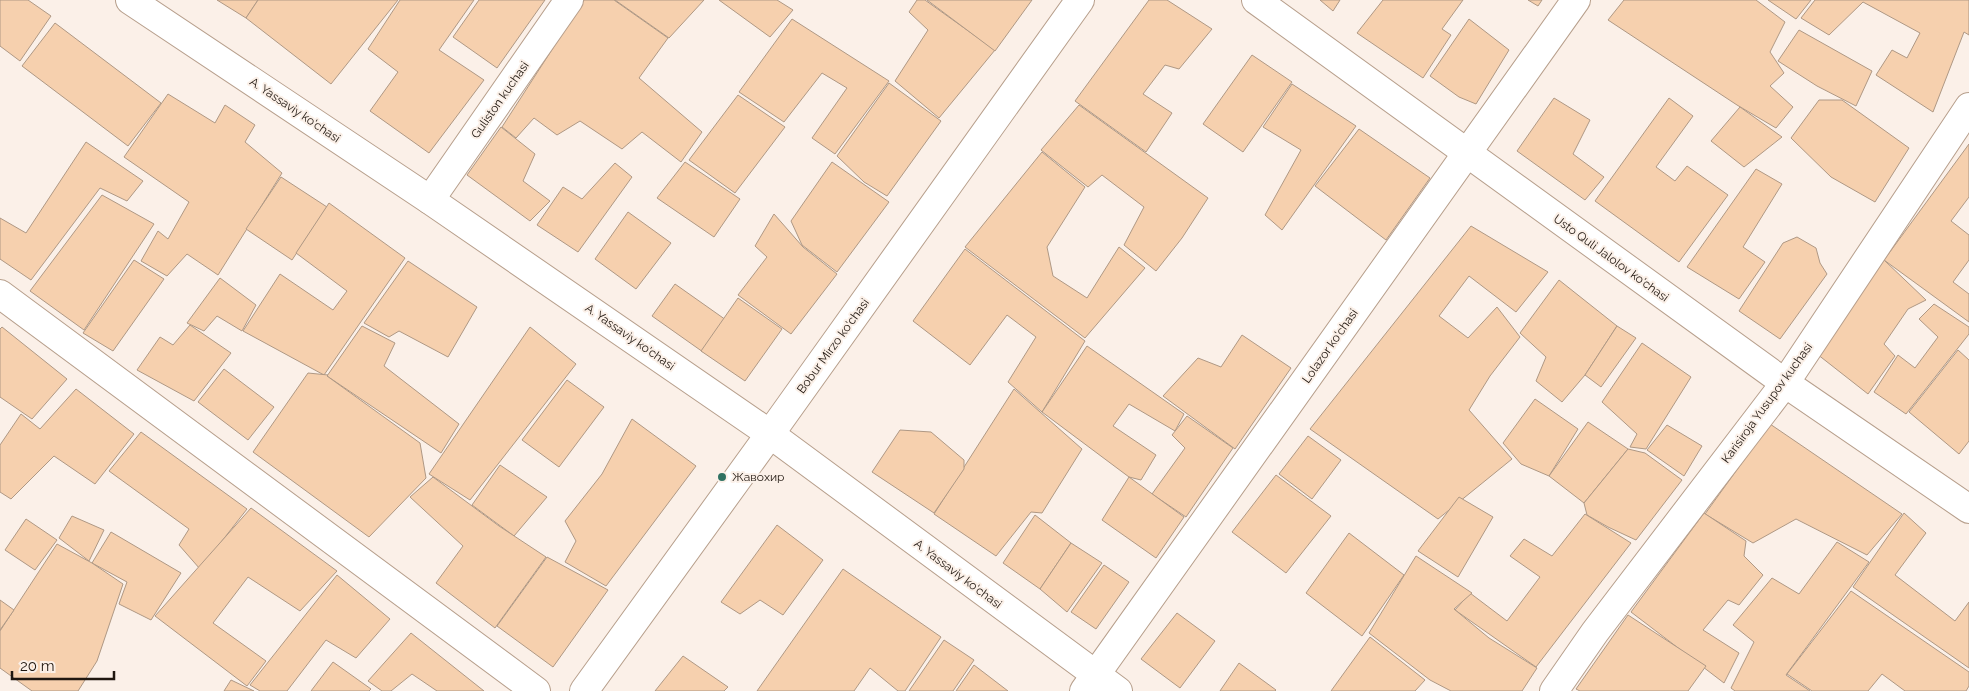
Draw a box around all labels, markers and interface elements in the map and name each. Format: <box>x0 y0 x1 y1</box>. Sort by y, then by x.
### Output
street label: Guliston kuchasi <box>468 59 532 141</box>
street label: A. Yassaviy ko'chasi <box>247 75 343 145</box>
street label: Usto Quli Jalolov ko'chasi <box>1551 211 1671 305</box>
street label: Bobur Mirzo ko'chasi <box>794 296 872 396</box>
street label: A. Yassaviy ko'chasi <box>583 301 677 373</box>
street label: Lolazor ko'chasi <box>1299 306 1361 386</box>
street label: Karisiroja Yusupov kuchasi <box>1719 340 1815 466</box>
place label: Жавохир <box>732 470 785 484</box>
marker: Жавохир <box>716 471 728 483</box>
street label: A. Yassaviy ko'chasi <box>911 537 1005 611</box>
scale bar <box>12 648 115 680</box>
text: 20 m <box>20 657 55 675</box>

